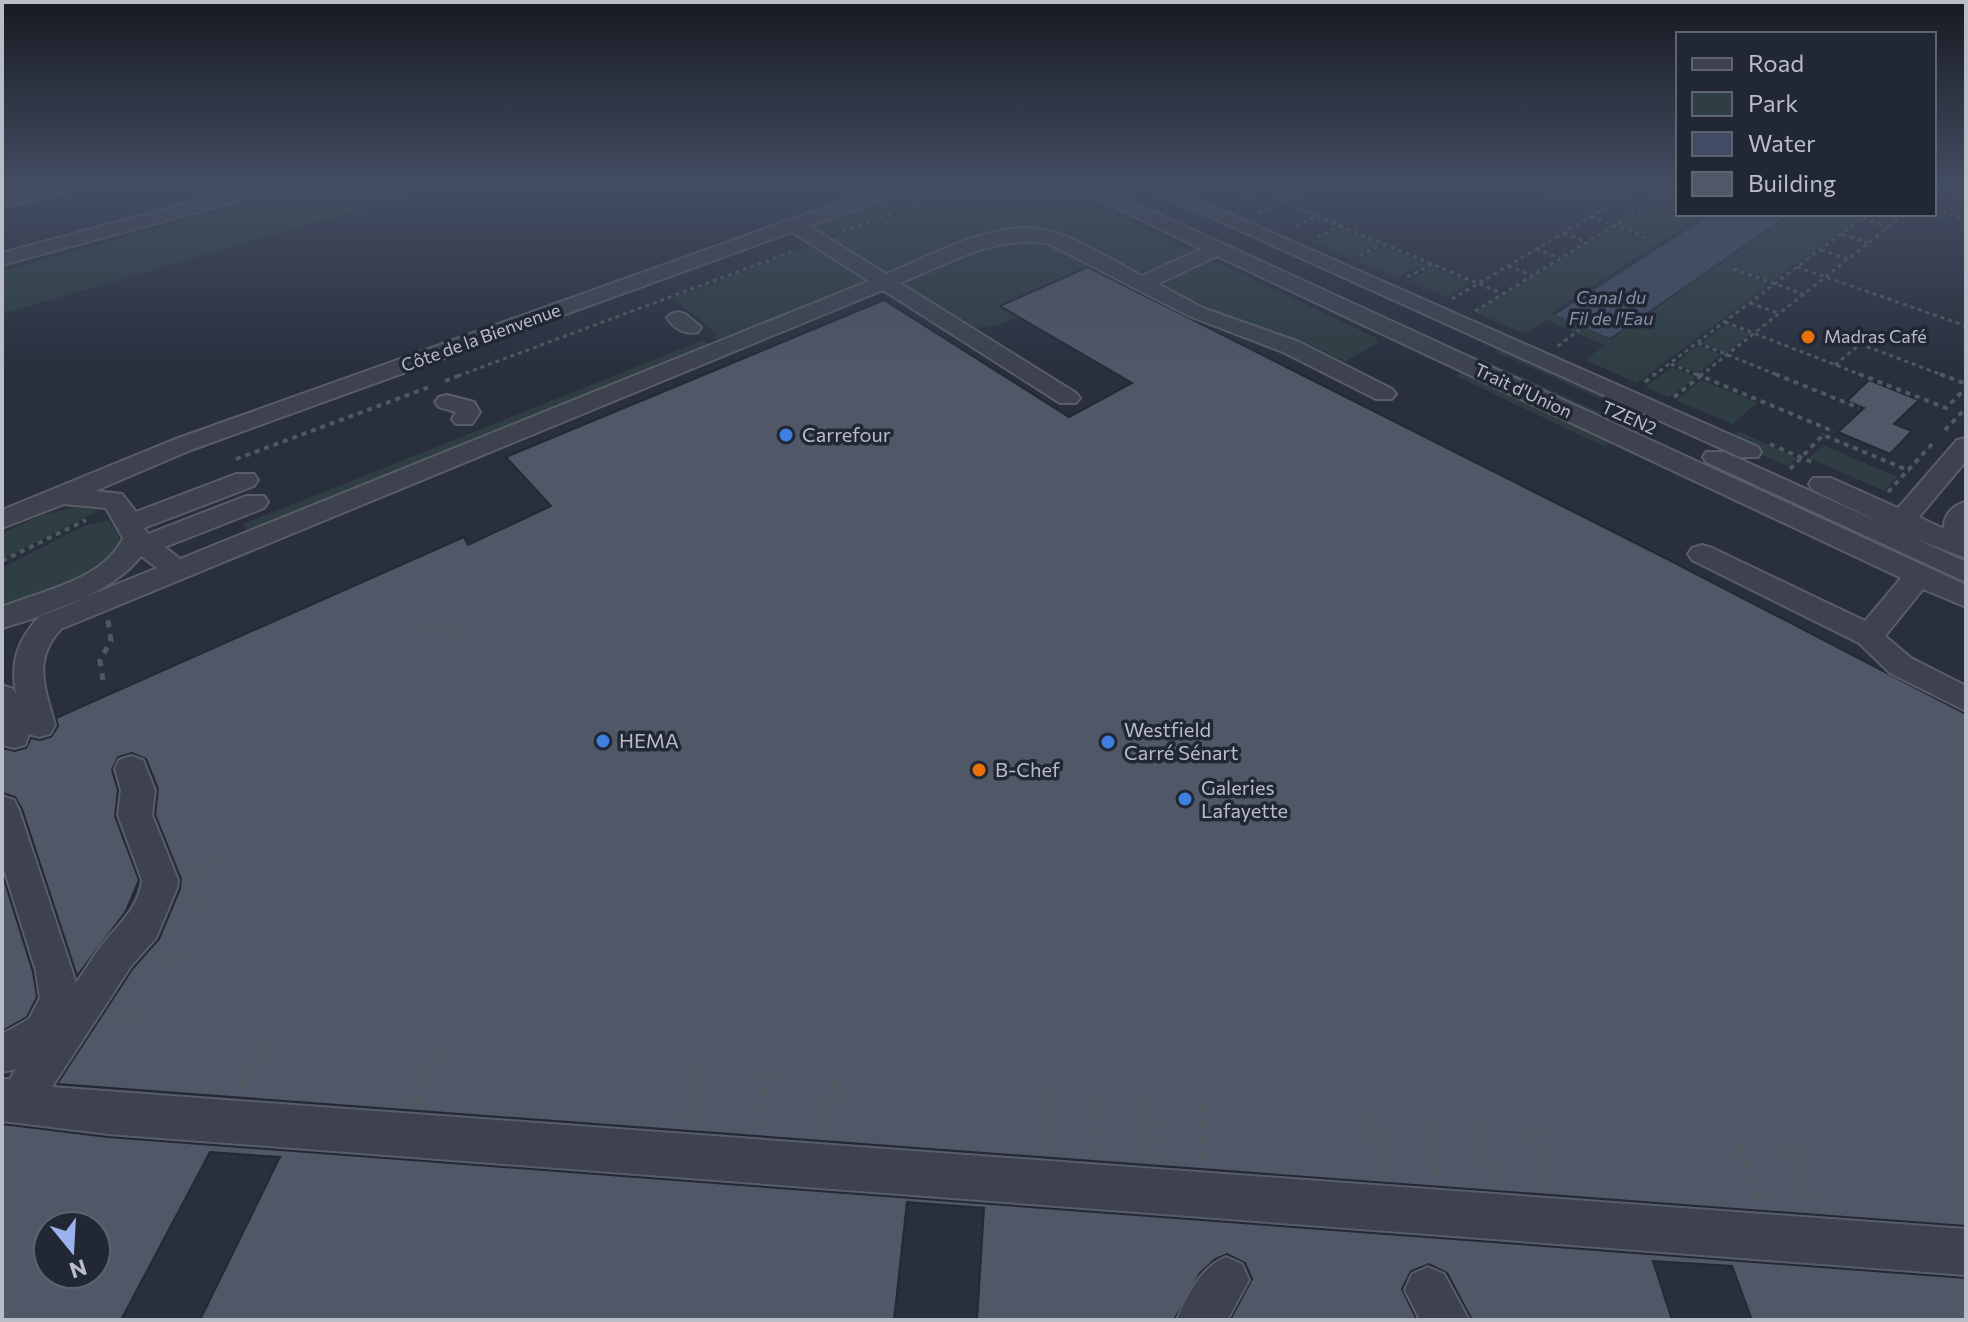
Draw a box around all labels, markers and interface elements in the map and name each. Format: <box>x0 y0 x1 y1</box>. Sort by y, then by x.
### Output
legend <box>1676 32 1936 216</box>
text: Road <box>1748 48 1804 77</box>
text: Park <box>1748 88 1798 117</box>
text: Water <box>1748 128 1816 157</box>
text: Building <box>1748 168 1836 197</box>
water label: Canal du Fil de l'Eau <box>1569 286 1653 329</box>
street label: Côte de la Bienvenue <box>398 298 563 376</box>
place label: Madras Café <box>1824 325 1927 347</box>
marker: Madras Café <box>1799 328 1817 346</box>
street label: Trait d'Union <box>1471 358 1576 422</box>
street label: TZEN2 <box>1598 395 1660 439</box>
place label: Carrefour <box>802 422 891 446</box>
marker: Carrefour <box>777 426 795 444</box>
place label: Westfield Carré Sénart <box>1124 717 1239 764</box>
place label: HEMA <box>619 728 679 752</box>
marker: HEMA <box>594 732 612 750</box>
marker: Westfield Carré Sénart <box>1099 733 1117 751</box>
place label: B-Chef <box>995 757 1060 781</box>
marker: B-Chef <box>970 761 988 779</box>
place label: Galeries Lafayette <box>1201 775 1288 822</box>
marker: Galeries Lafayette <box>1176 790 1194 808</box>
north arrow <box>32 1210 112 1290</box>
text: N <box>66 1254 90 1285</box>

